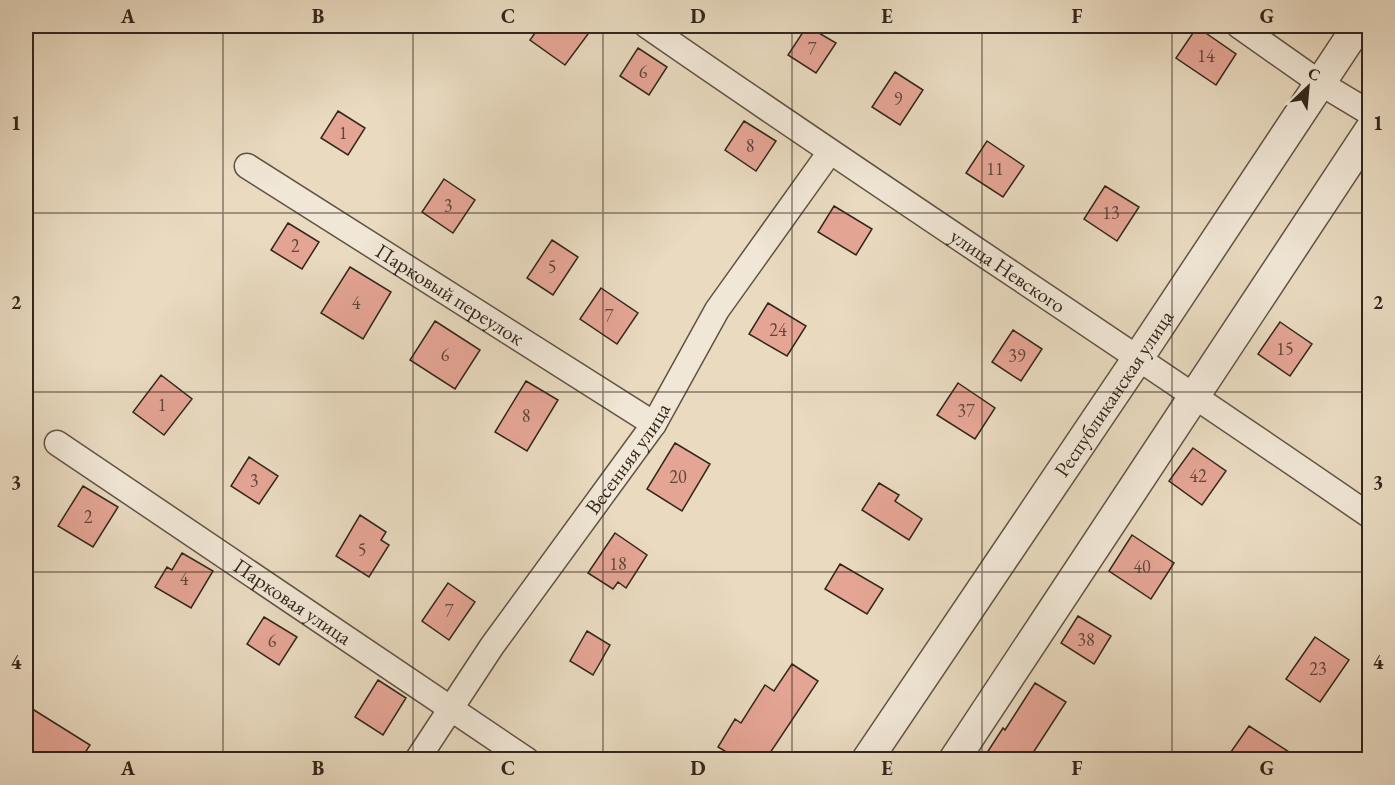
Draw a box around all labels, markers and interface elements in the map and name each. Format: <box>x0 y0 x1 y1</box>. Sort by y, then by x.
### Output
text: A <box>120 3 136 29</box>
text: B <box>312 3 324 29</box>
text: C <box>501 3 515 29</box>
text: D <box>690 3 706 29</box>
text: E <box>881 3 893 29</box>
text: F <box>1072 3 1083 29</box>
text: G <box>1260 3 1274 29</box>
house number: 7 <box>808 37 817 60</box>
house number: 14 <box>1197 44 1215 67</box>
north arrow <box>1278 57 1338 117</box>
house number: 6 <box>639 60 648 83</box>
text: С <box>1305 62 1324 86</box>
house number: 9 <box>894 87 903 110</box>
text: 1 <box>11 110 21 136</box>
text: 1 <box>1373 110 1383 136</box>
house number: 1 <box>339 121 347 144</box>
house number: 8 <box>746 134 754 157</box>
house number: 11 <box>986 157 1004 180</box>
house number: 3 <box>444 194 452 217</box>
house number: 13 <box>1102 201 1120 224</box>
street label: улица Невского <box>945 222 1071 319</box>
house number: 2 <box>291 234 300 257</box>
street label: Парковый переулок <box>371 237 529 351</box>
house number: 5 <box>548 255 556 278</box>
text: 2 <box>11 289 22 315</box>
text: 2 <box>1373 289 1384 315</box>
house number: 4 <box>352 291 361 314</box>
house number: 7 <box>605 304 614 327</box>
street label: Республиканская улица <box>1048 304 1179 482</box>
house number: 24 <box>769 318 787 341</box>
house number: 15 <box>1276 337 1294 360</box>
house number: 6 <box>441 343 450 366</box>
house number: 39 <box>1008 344 1026 367</box>
house number: 1 <box>158 393 166 416</box>
street label: Весенняя улица <box>579 397 676 519</box>
house number: 37 <box>957 399 975 422</box>
house number: 8 <box>522 404 530 427</box>
house number: 42 <box>1189 464 1207 487</box>
house number: 20 <box>669 465 687 488</box>
text: 3 <box>11 469 21 495</box>
house number: 3 <box>250 469 258 492</box>
text: 3 <box>1373 469 1383 495</box>
house number: 2 <box>84 505 93 528</box>
house number: 5 <box>358 538 366 561</box>
street label: Парковая улица <box>229 552 357 651</box>
house number: 18 <box>609 552 627 575</box>
house number: 40 <box>1133 555 1151 578</box>
house number: 4 <box>180 567 189 590</box>
house number: 7 <box>445 599 454 622</box>
house number: 38 <box>1077 628 1095 651</box>
house number: 6 <box>268 629 277 652</box>
text: 4 <box>11 649 22 675</box>
text: 4 <box>1373 649 1384 675</box>
house number: 23 <box>1309 657 1327 680</box>
text: A <box>120 755 136 781</box>
text: B <box>312 755 324 781</box>
text: C <box>501 755 515 781</box>
text: D <box>690 755 706 781</box>
text: E <box>881 755 893 781</box>
text: F <box>1072 755 1083 781</box>
text: G <box>1260 755 1274 781</box>

